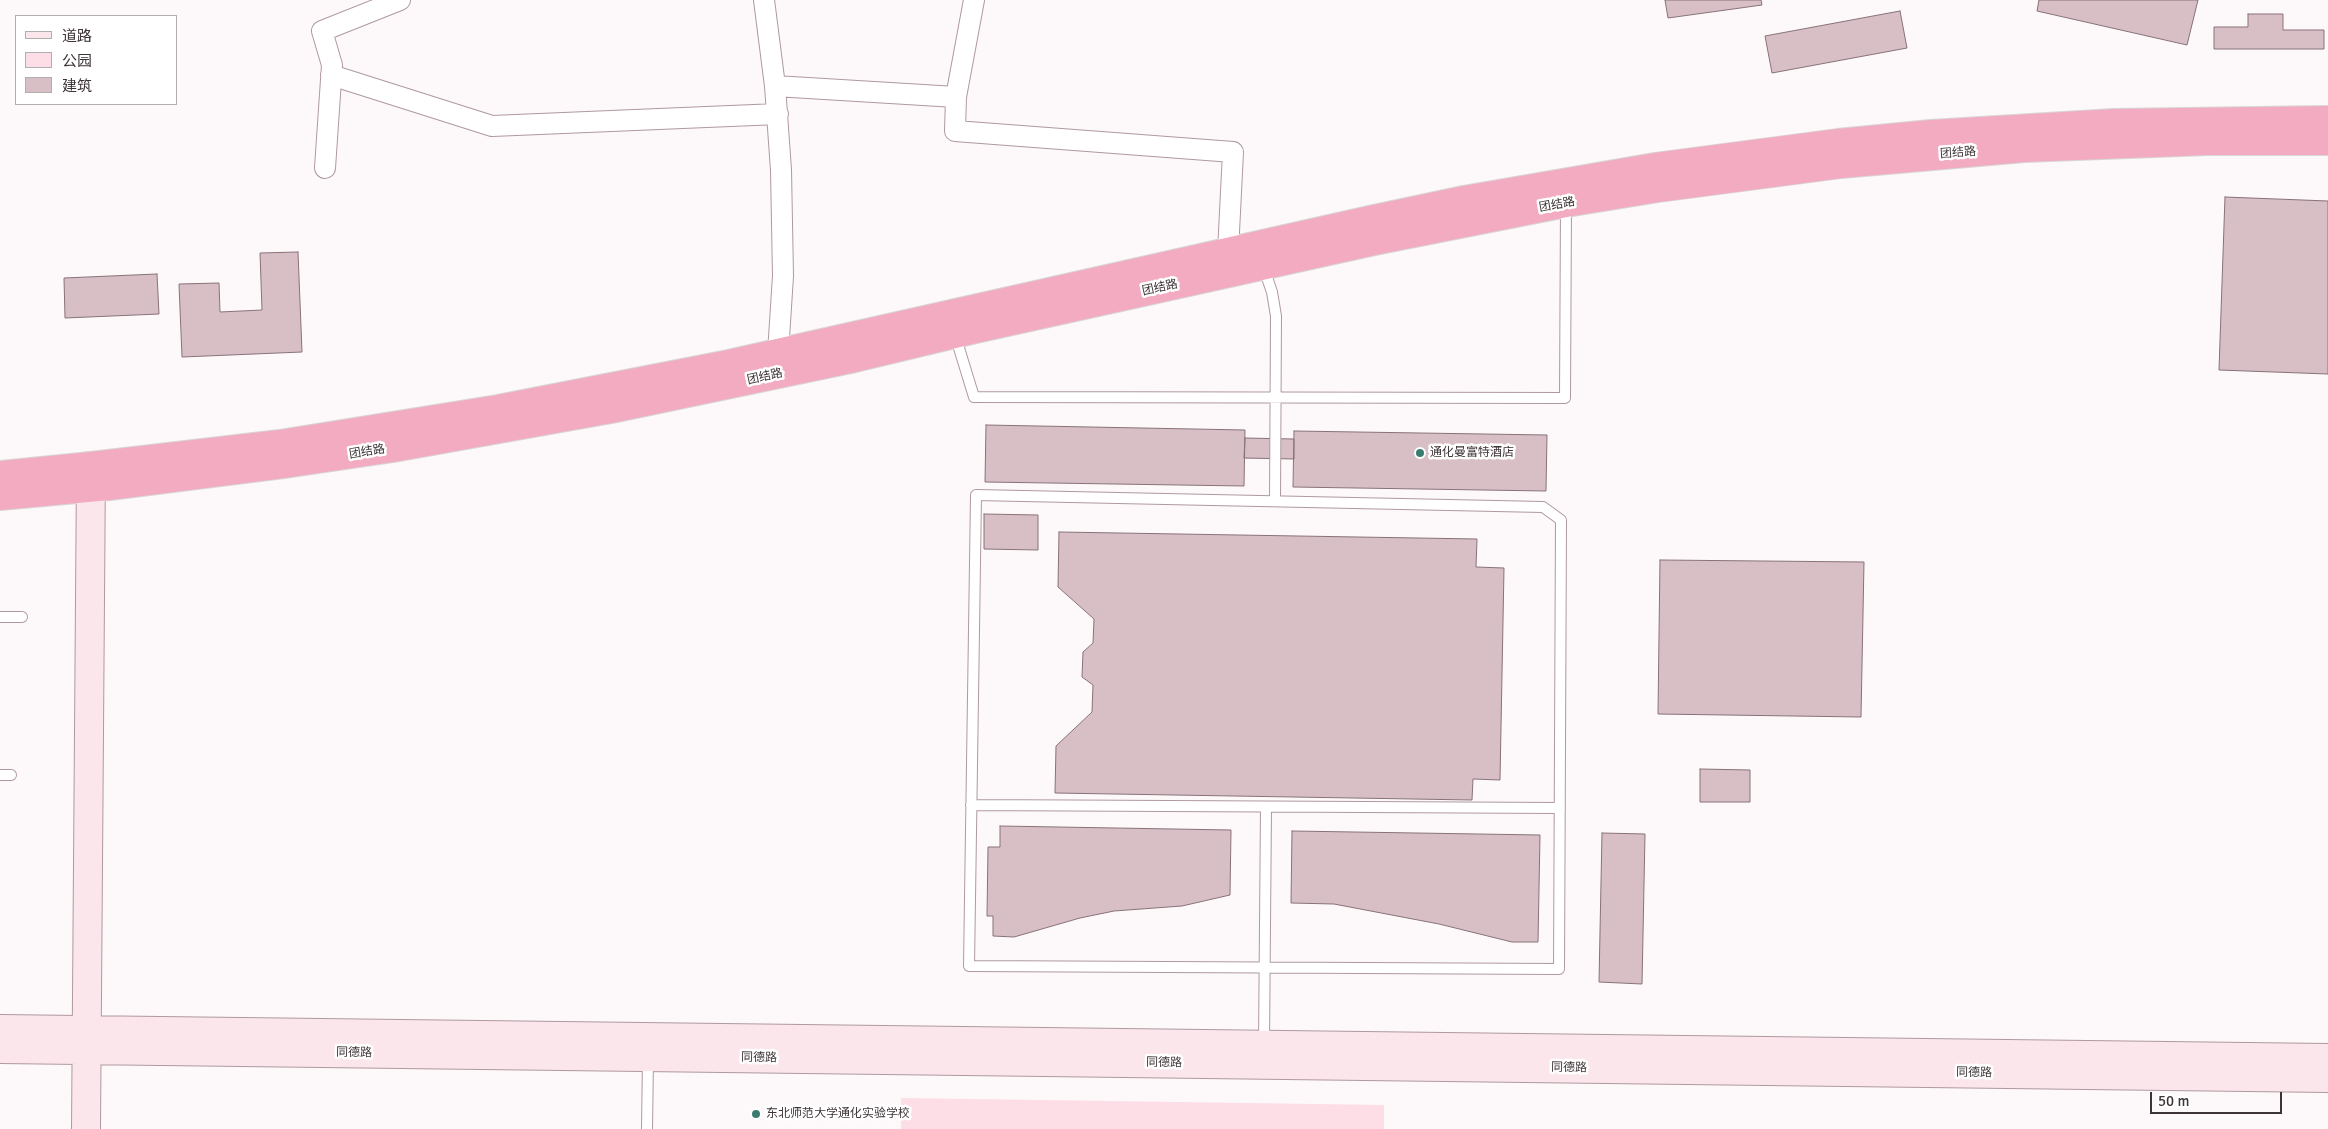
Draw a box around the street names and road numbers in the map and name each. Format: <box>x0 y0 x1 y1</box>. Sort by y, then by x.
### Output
street label: 团结路 <box>1940 145 1976 161</box>
street label: 团结路 <box>1538 195 1576 215</box>
street label: 团结路 <box>1141 277 1179 299</box>
street label: 团结路 <box>746 366 784 388</box>
street label: 团结路 <box>348 442 386 462</box>
street label: 同德路 <box>336 1045 372 1061</box>
street label: 同德路 <box>741 1050 777 1066</box>
street label: 同德路 <box>1146 1055 1182 1071</box>
street label: 同德路 <box>1551 1060 1587 1076</box>
street label: 同德路 <box>1956 1065 1992 1081</box>

